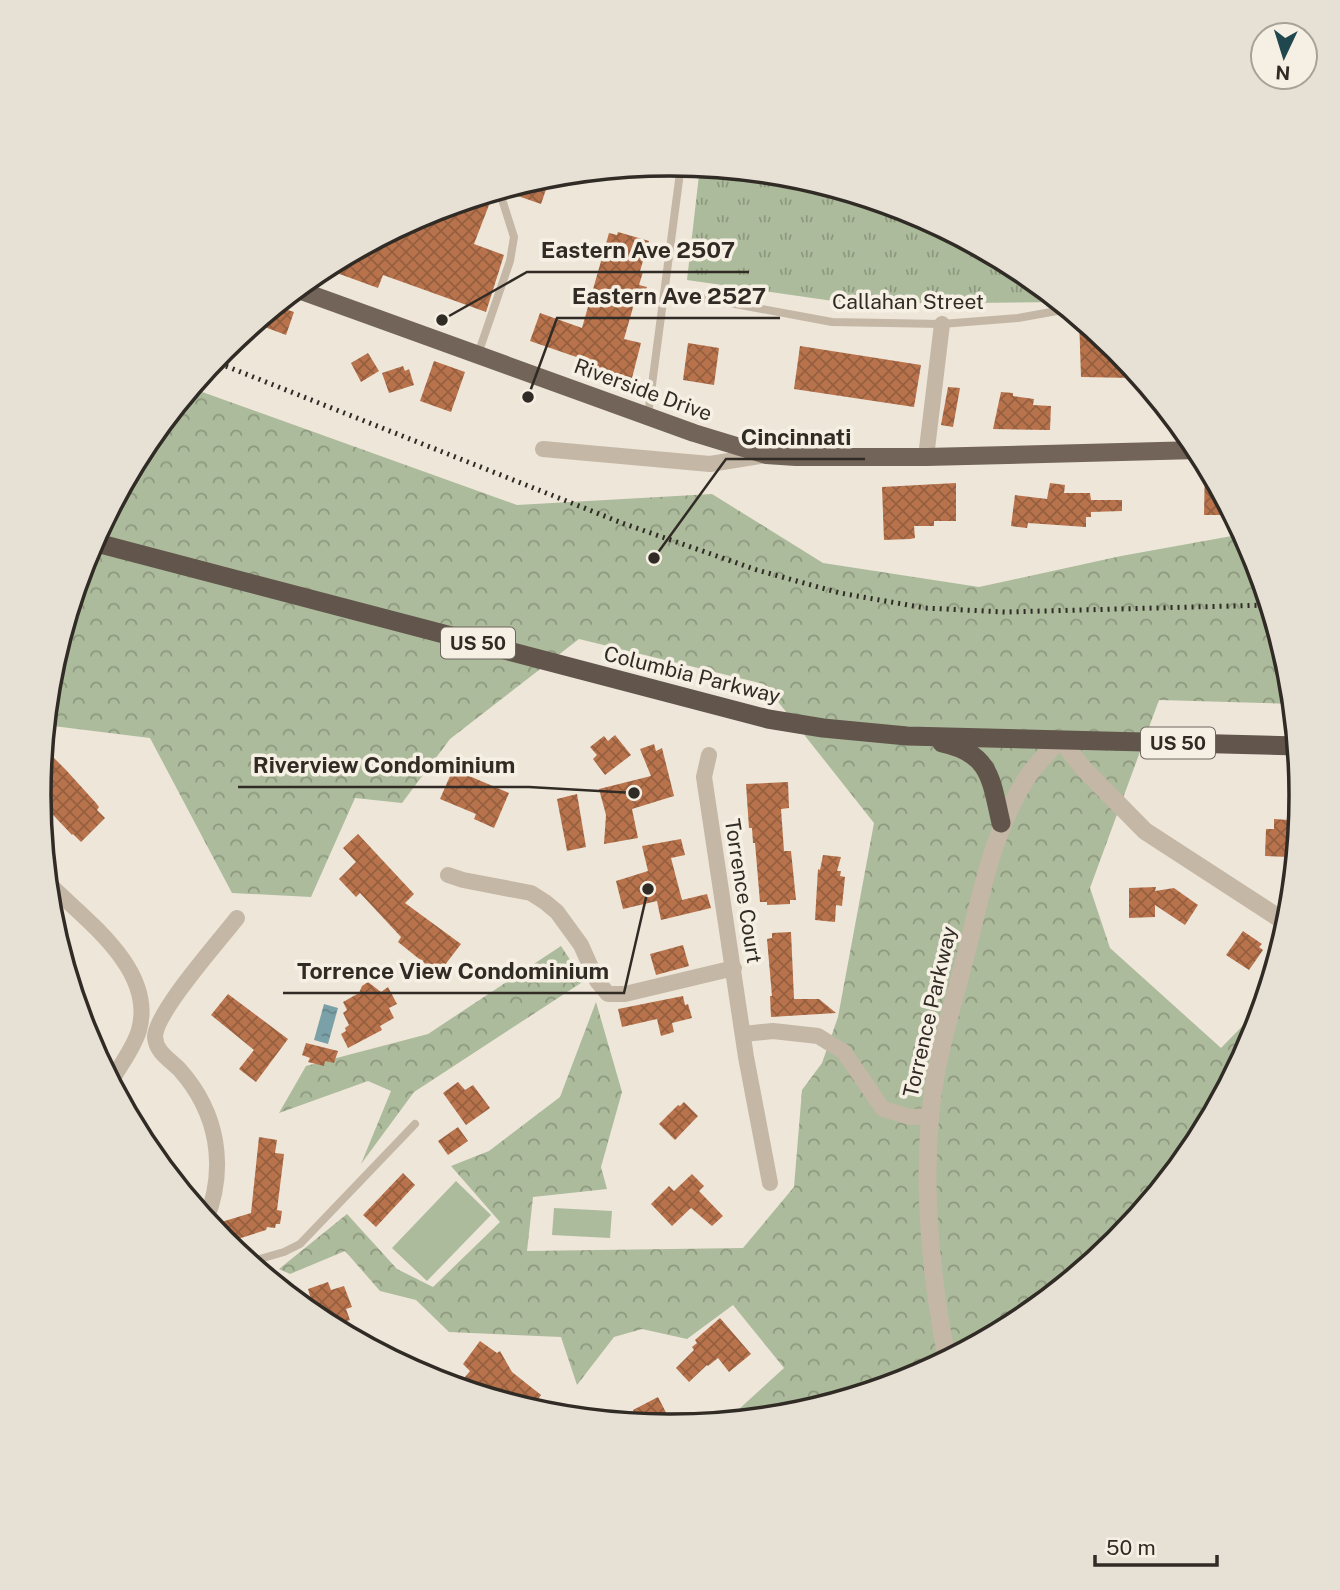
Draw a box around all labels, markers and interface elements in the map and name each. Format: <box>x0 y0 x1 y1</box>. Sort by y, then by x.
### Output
north arrow <box>1249 21 1319 91</box>
text: N <box>1275 61 1291 84</box>
callout: Eastern Ave 2507 <box>527 228 749 272</box>
text: Eastern Ave 2507 <box>541 236 735 263</box>
callout: Eastern Ave 2527 <box>557 274 780 318</box>
text: Eastern Ave 2527 <box>572 282 766 309</box>
street label: Callahan Street <box>832 289 984 314</box>
street label: Riverside Drive <box>571 353 716 426</box>
callout: Cincinnati <box>726 415 865 459</box>
text: Cincinnati <box>741 423 851 450</box>
road number: US 50 <box>441 628 515 658</box>
street label: Columbia Parkway <box>601 640 783 709</box>
road number: US 50 <box>1141 728 1215 758</box>
callout: Riverview Condominium <box>238 743 529 787</box>
text: Riverview Condominium <box>253 751 515 778</box>
street label: Torrence Court <box>720 817 767 965</box>
street label: Torrence Parkway <box>898 924 961 1100</box>
callout: Torrence View Condominium <box>283 949 624 993</box>
text: Torrence View Condominium <box>297 957 609 984</box>
scale bar <box>1095 1524 1218 1568</box>
text: 50 m <box>1106 1535 1156 1560</box>

